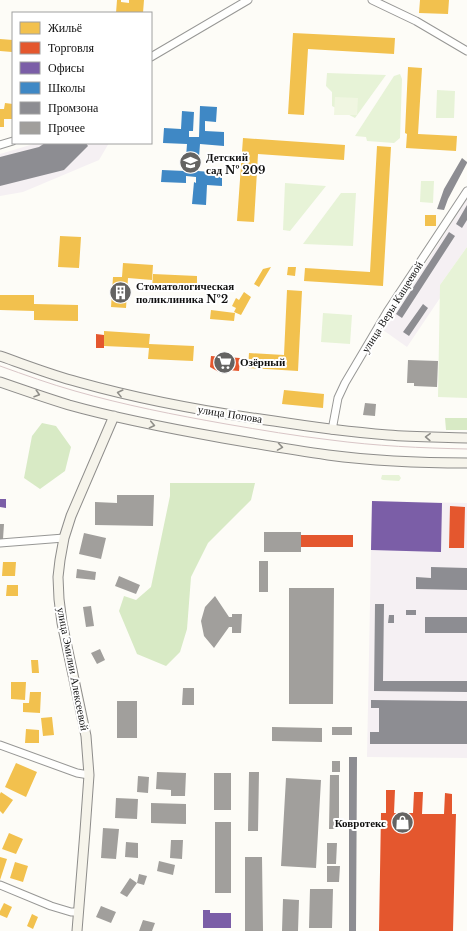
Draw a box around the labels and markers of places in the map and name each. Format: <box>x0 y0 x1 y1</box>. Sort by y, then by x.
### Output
school or university icon: Детский сад № 209 <box>177 150 203 176</box>
place label: Детский сад № 209 <box>206 150 265 177</box>
building icon: Стоматологическая поликлиника №2 <box>107 279 133 305</box>
place label: Стоматологическая поликлиника №2 <box>136 279 234 306</box>
supermarket icon: Озёрный <box>212 349 238 375</box>
place label: Озёрный <box>240 355 286 369</box>
shop icon: Ковротекс <box>389 810 415 836</box>
place label: Ковротекс <box>335 816 386 830</box>

